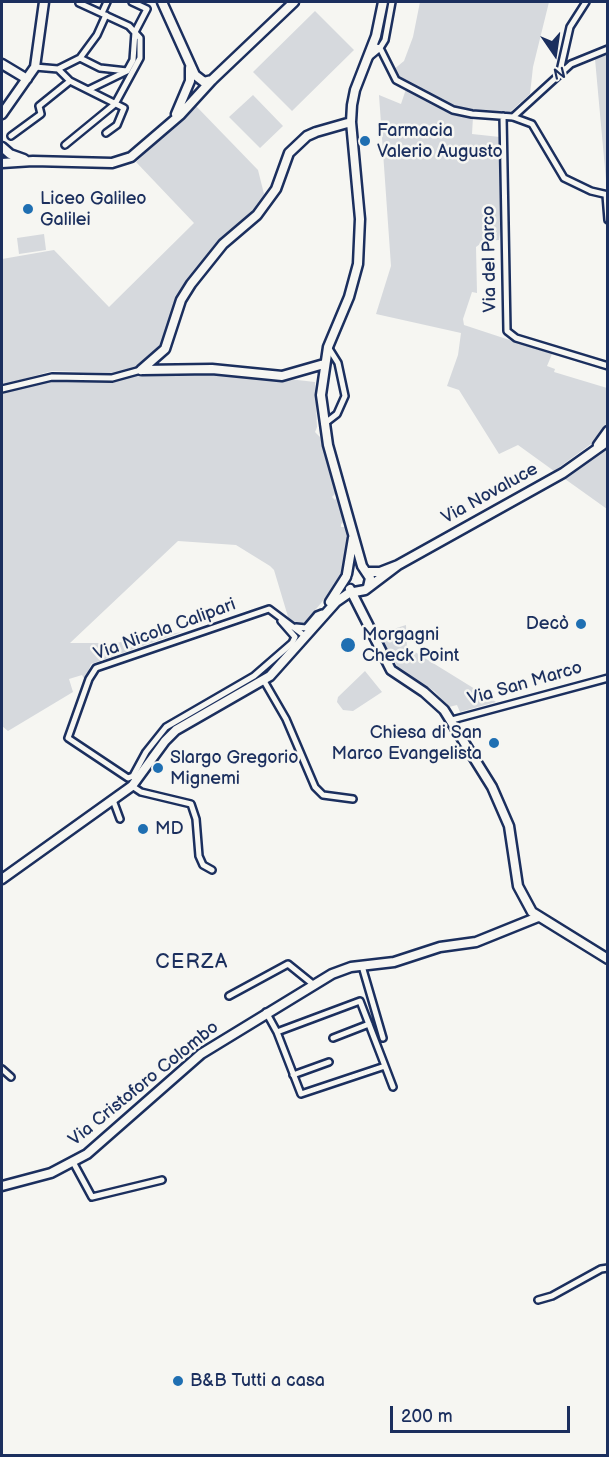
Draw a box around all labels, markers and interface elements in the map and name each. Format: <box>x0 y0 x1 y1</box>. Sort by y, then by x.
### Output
north arrow <box>525 24 585 84</box>
text: N <box>551 61 567 83</box>
place label: Farmacia Valerio Augusto <box>377 120 503 162</box>
marker: Farmacia Valerio Augusto <box>358 134 372 148</box>
place label: Liceo Galileo Galilei <box>40 188 147 230</box>
marker: Liceo Galileo Galilei <box>21 202 35 216</box>
street label: Via del Parco <box>478 205 502 313</box>
street label: Via Novaluce <box>438 459 542 529</box>
street label: Via Nicola Calipari <box>91 594 239 666</box>
place label: Decò <box>526 613 569 635</box>
marker: Decò <box>574 617 588 631</box>
place label: Morgagni Check Point <box>362 624 459 666</box>
marker: Morgagni Check Point <box>339 636 357 654</box>
street label: Via San Marco <box>465 657 585 711</box>
place label: Chiesa di San Marco Evangelista <box>331 722 482 764</box>
marker: Chiesa di San Marco Evangelista <box>487 736 501 750</box>
place label: Slargo Gregorio Mignemi <box>170 747 299 789</box>
marker: Slargo Gregorio Mignemi <box>151 761 165 775</box>
place label: MD <box>155 818 184 840</box>
marker: MD <box>136 822 150 836</box>
district label: CERZA <box>155 951 229 975</box>
street label: Via Cristoforo Colombo <box>65 1017 223 1151</box>
place label: B&B Tutti a casa <box>190 1370 325 1392</box>
marker: B&B Tutti a casa <box>171 1374 185 1388</box>
scale bar <box>393 1394 573 1432</box>
text: 200 m <box>401 1406 453 1427</box>

